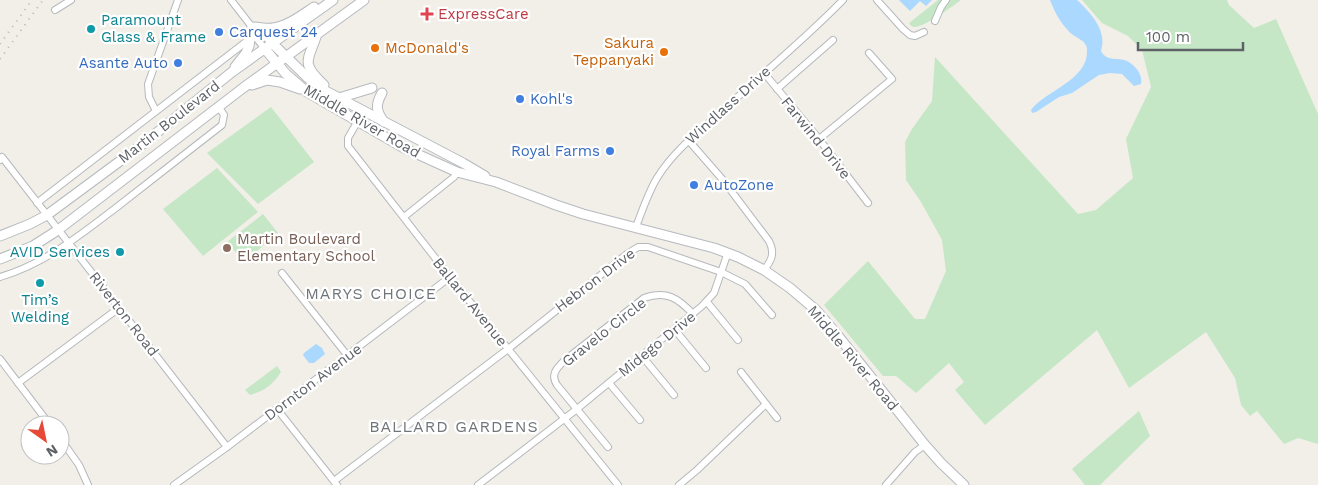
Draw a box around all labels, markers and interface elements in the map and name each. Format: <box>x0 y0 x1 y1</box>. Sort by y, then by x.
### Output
place label: ExpressCare <box>438 5 529 23</box>
marker: ExpressCare <box>420 7 434 21</box>
place label: Paramount Glass & Frame <box>101 11 206 46</box>
scale bar <box>1138 20 1243 52</box>
marker: Paramount Glass & Frame <box>85 23 97 35</box>
place label: Carquest 24 <box>229 23 318 41</box>
marker: Carquest 24 <box>213 26 225 38</box>
text: 100 m <box>1146 28 1190 46</box>
place label: Sakura Teppanyaki <box>573 34 655 69</box>
place label: McDonald's <box>385 39 469 57</box>
marker: McDonald's <box>369 42 381 54</box>
marker: Sakura Teppanyaki <box>658 46 670 58</box>
place label: Asante Auto <box>79 54 168 72</box>
marker: Asante Auto <box>172 57 184 69</box>
street label: Windlass Drive <box>682 62 774 148</box>
street label: Martin Boulevard <box>115 77 223 167</box>
street label: Middle River Road <box>300 80 424 162</box>
place label: Kohl's <box>530 90 573 108</box>
marker: Kohl's <box>514 93 526 105</box>
street label: Farwind Drive <box>777 93 855 183</box>
place label: Royal Farms <box>511 142 600 160</box>
marker: Royal Farms <box>604 145 616 157</box>
place label: AutoZone <box>704 176 774 194</box>
marker: AutoZone <box>688 179 700 191</box>
place label: Martin Boulevard Elementary School <box>237 230 376 265</box>
marker: Martin Boulevard Elementary School <box>221 242 233 254</box>
place label: AVID Services <box>10 243 110 261</box>
street label: Hebron Drive <box>551 244 639 316</box>
marker: AVID Services <box>114 246 126 258</box>
street label: Ballard Avenue <box>429 254 511 350</box>
street label: Riverton Road <box>85 268 163 360</box>
marker: Tim’s Welding <box>34 277 46 289</box>
district label: MARYS CHOICE <box>305 284 437 303</box>
place label: Tim’s Welding <box>11 291 69 326</box>
street label: Gravelo Circle <box>558 294 650 370</box>
street label: Middle River Road <box>804 302 902 414</box>
street label: Midego Drive <box>615 307 699 381</box>
street label: Dornton Avenue <box>261 340 365 424</box>
north arrow <box>20 415 70 465</box>
district label: BALLARD GARDENS <box>369 417 539 436</box>
text: N <box>43 441 61 460</box>

